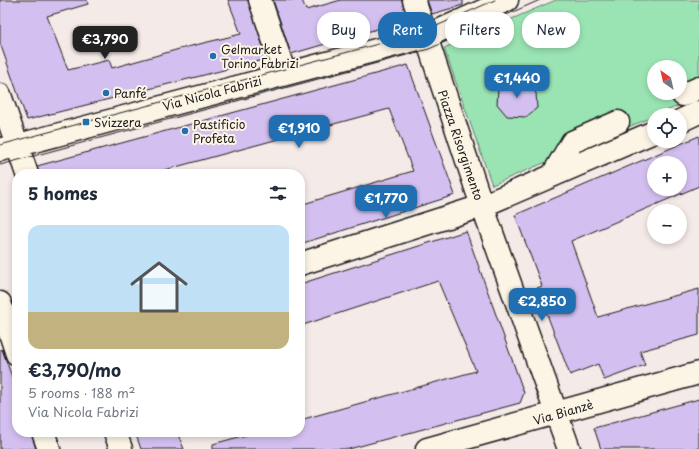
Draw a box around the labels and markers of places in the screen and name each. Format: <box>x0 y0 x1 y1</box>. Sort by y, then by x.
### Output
pin: €3,790 <box>72 26 138 60</box>
place label: Gelmarket Torino Fabrizi <box>221 40 299 72</box>
marker: Gelmarket Torino Fabrizi <box>208 51 218 61</box>
pin: €1,440 <box>484 65 550 99</box>
place label: Panfé <box>114 84 147 102</box>
marker: Panfé <box>101 88 111 98</box>
place label: Svizzera <box>94 113 142 131</box>
place label: Pastificio Profeta <box>193 115 246 147</box>
pin: €1,910 <box>266 115 332 149</box>
marker: Svizzera <box>81 117 91 127</box>
marker: Pastificio Profeta <box>180 126 190 136</box>
pin: €1,770 <box>353 185 419 219</box>
pin: €2,850 <box>509 288 575 322</box>

